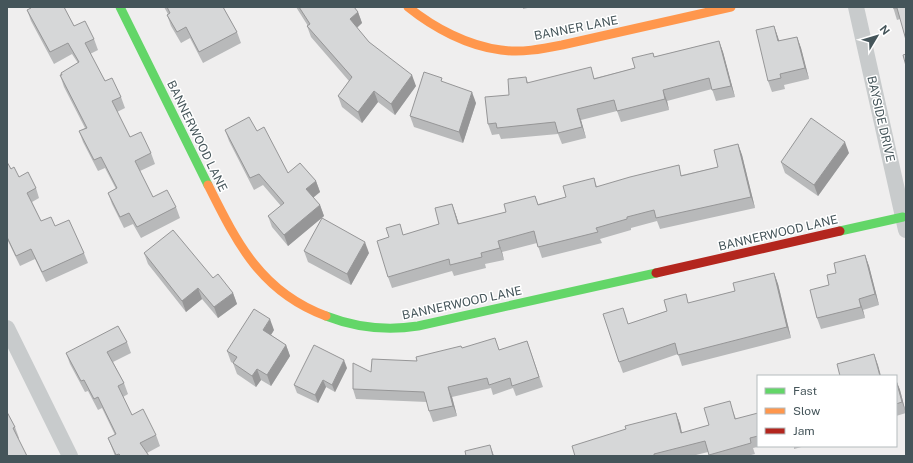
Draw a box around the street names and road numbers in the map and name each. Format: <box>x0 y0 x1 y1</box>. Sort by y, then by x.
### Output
street label: BANNER LANE <box>533 13 619 43</box>
street label: BAYSIDE DRIVE <box>864 75 898 163</box>
street label: BANNERWOOD LANE <box>164 78 230 194</box>
street label: BANNERWOOD LANE <box>717 212 839 254</box>
street label: BANNERWOOD LANE <box>401 283 523 323</box>

